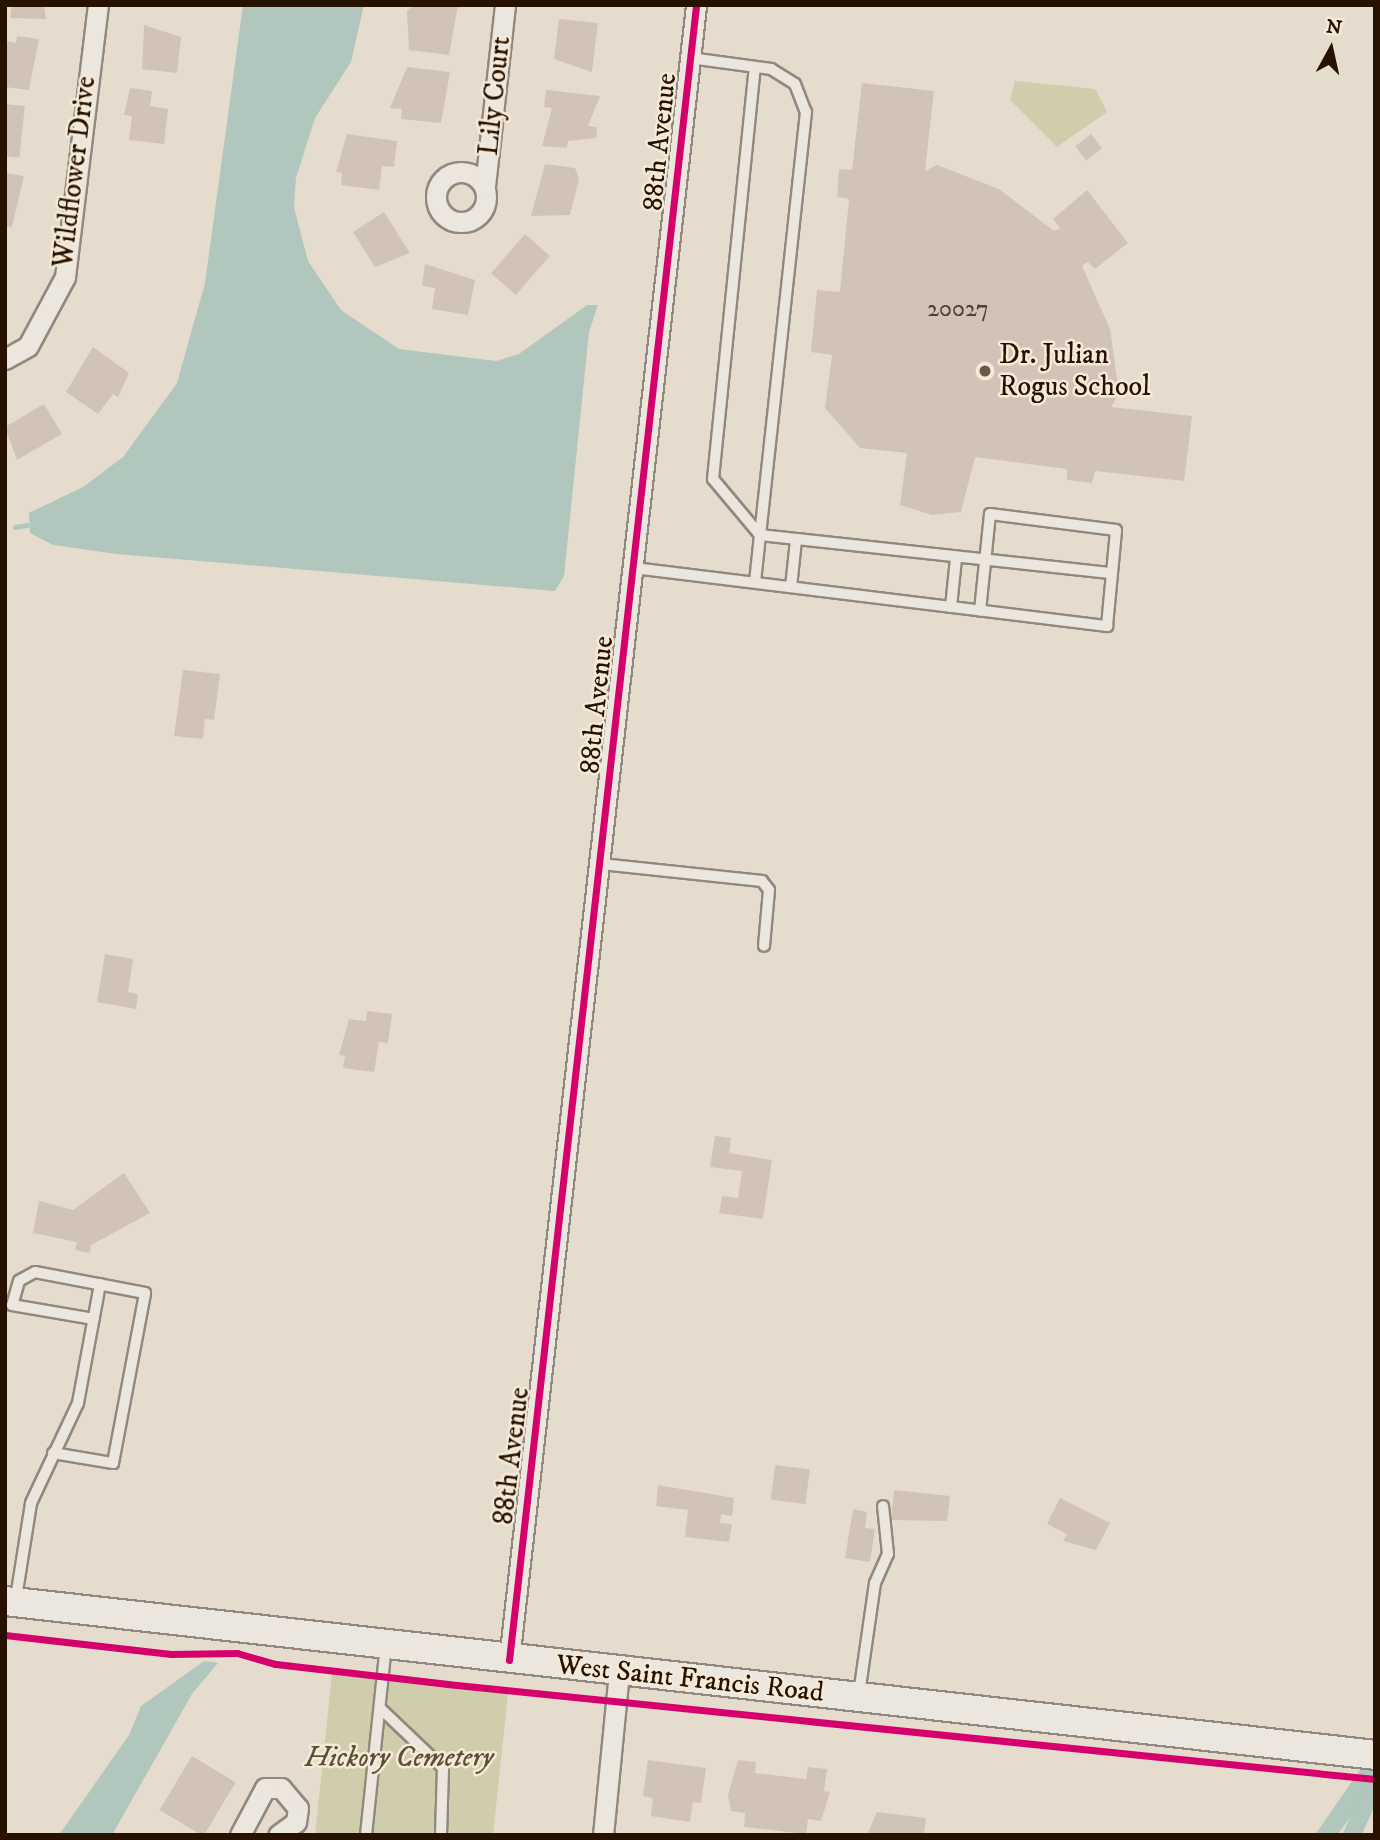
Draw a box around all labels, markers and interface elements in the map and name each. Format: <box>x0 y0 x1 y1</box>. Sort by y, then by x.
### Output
north arrow <box>1296 14 1366 84</box>
text: N <box>1325 15 1343 40</box>
street label: Lily Court <box>472 35 518 157</box>
street label: 88th Avenue <box>636 71 684 213</box>
street label: Wildflower Drive <box>47 74 103 270</box>
house number: 20027 <box>927 296 989 324</box>
place label: Dr. Julian Rogus School <box>999 338 1150 404</box>
marker: Dr. Julian Rogus School <box>977 363 993 379</box>
street label: 88th Avenue <box>573 634 621 776</box>
street label: 88th Avenue <box>487 1385 537 1527</box>
street label: West Saint Francis Road <box>555 1648 825 1710</box>
park label: Hickory Cemetery <box>305 1741 493 1775</box>

